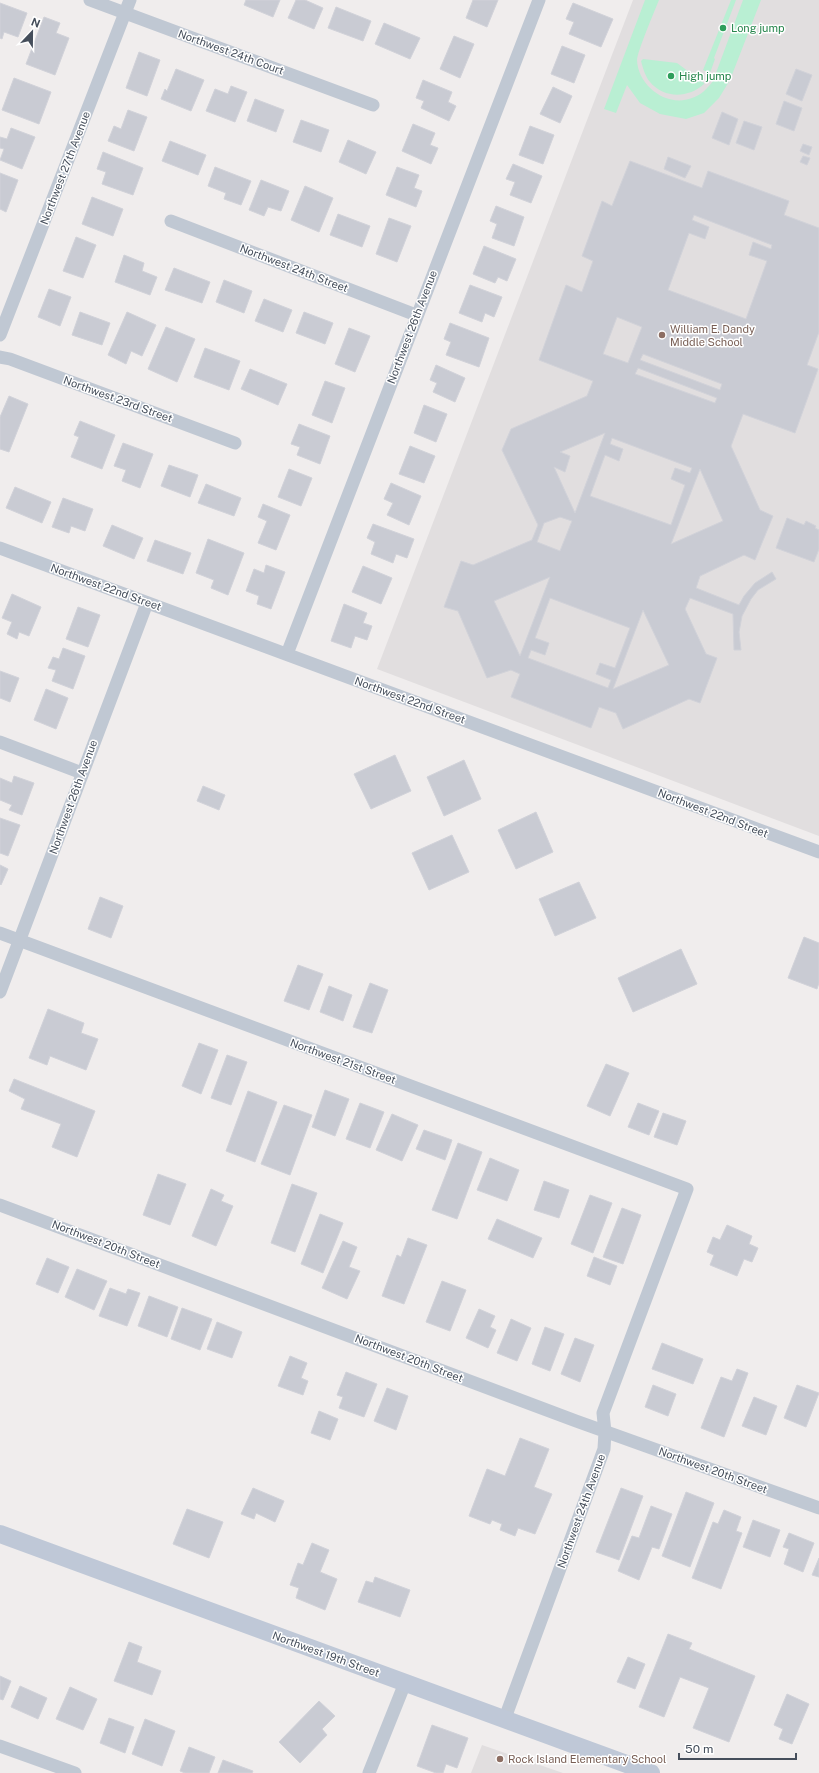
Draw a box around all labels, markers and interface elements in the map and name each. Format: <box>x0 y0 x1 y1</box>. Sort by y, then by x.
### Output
north arrow <box>12 12 52 52</box>
text: N <box>30 16 42 30</box>
place label: Long jump <box>731 22 785 34</box>
marker: Long jump <box>718 23 728 33</box>
street label: Northwest 24th Court <box>177 27 285 77</box>
place label: High jump <box>679 70 732 82</box>
marker: High jump <box>666 71 676 81</box>
street label: Northwest 27th Avenue <box>38 110 92 226</box>
street label: Northwest 24th Street <box>238 242 350 294</box>
street label: Northwest 26th Avenue <box>385 269 439 385</box>
place label: William E. Dandy Middle School <box>670 323 755 348</box>
marker: William E. Dandy Middle School <box>657 330 667 340</box>
street label: Northwest 23rd Street <box>62 374 174 424</box>
street label: Northwest 22nd Street <box>49 561 163 613</box>
street label: Northwest 22nd Street <box>353 674 467 726</box>
street label: Northwest 26th Avenue <box>47 738 99 856</box>
street label: Northwest 22nd Street <box>656 786 770 840</box>
street label: Northwest 21st Street <box>288 1036 398 1086</box>
street label: Northwest 20th Street <box>50 1218 162 1270</box>
street label: Northwest 20th Street <box>353 1332 465 1384</box>
street label: Northwest 20th Street <box>657 1445 769 1495</box>
street label: Northwest 24th Avenue <box>555 1452 607 1570</box>
street label: Northwest 19th Street <box>271 1629 381 1679</box>
scale bar <box>679 1735 796 1761</box>
text: 50 m <box>685 1742 713 1756</box>
place label: Rock Island Elementary School <box>508 1753 666 1765</box>
marker: Rock Island Elementary School <box>495 1754 505 1764</box>

